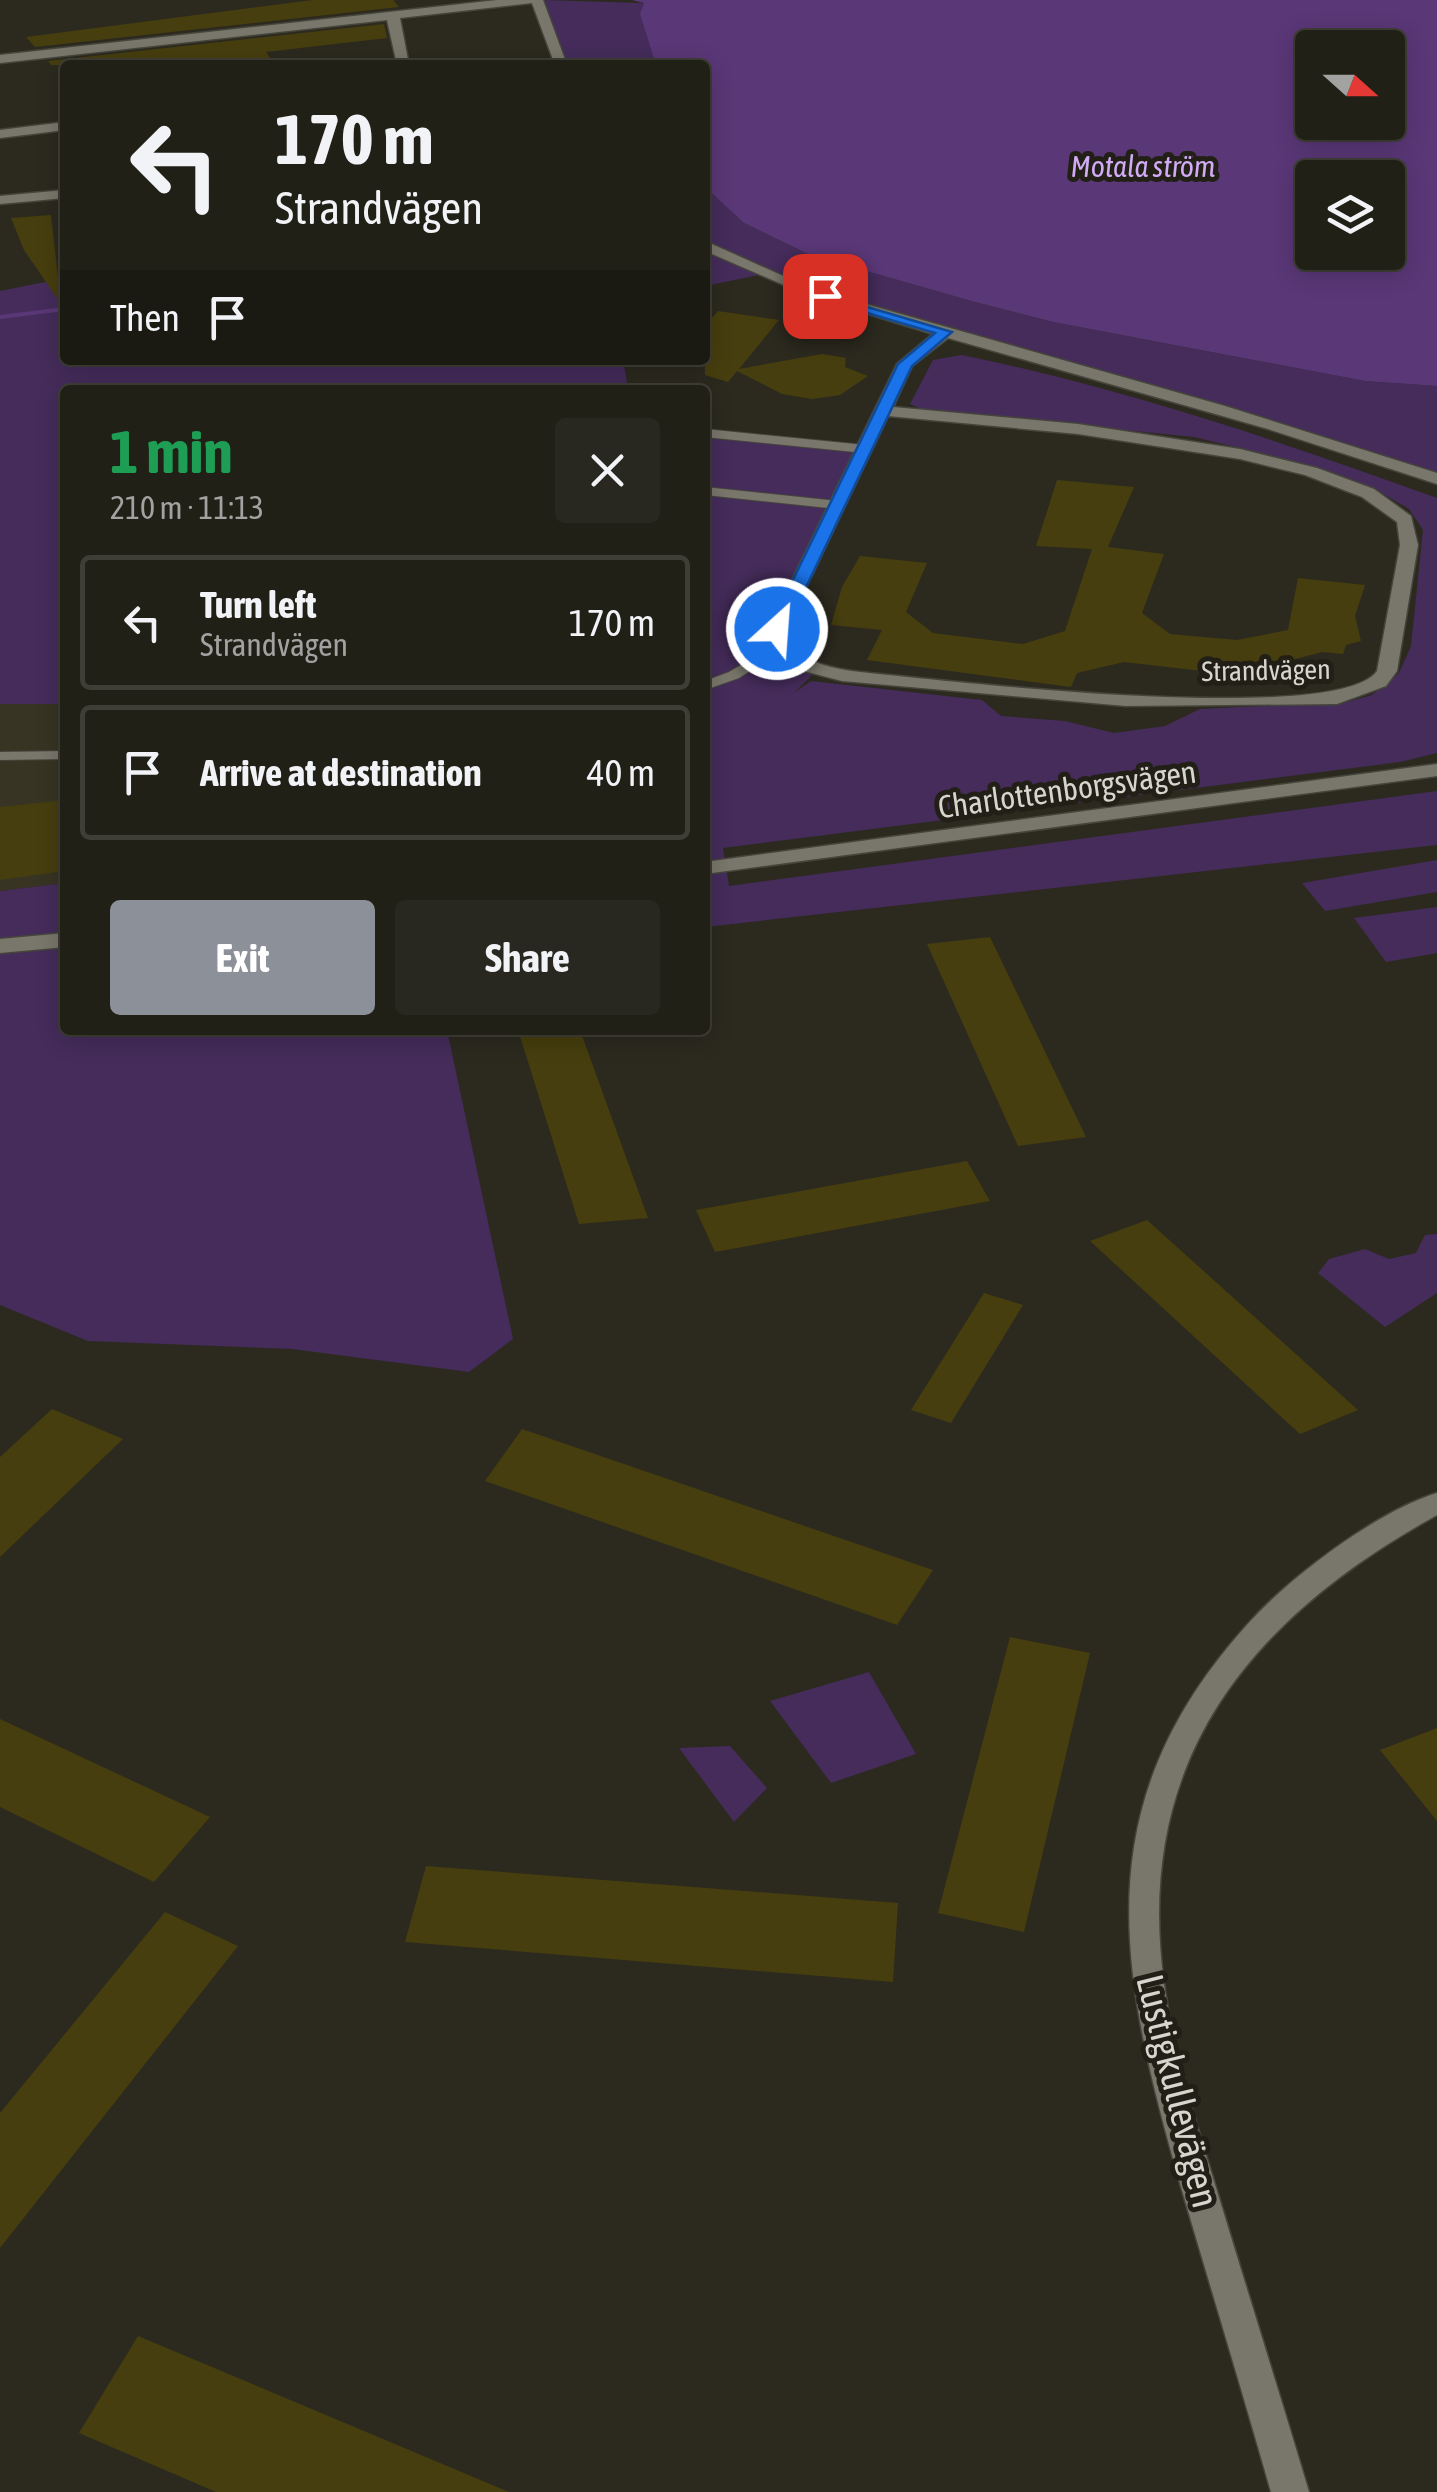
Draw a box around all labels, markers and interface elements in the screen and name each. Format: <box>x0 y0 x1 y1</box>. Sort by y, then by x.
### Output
north arrow <box>1295 30 1405 140</box>
map controls <box>1295 30 1405 270</box>
text: 170 m <box>275 99 434 179</box>
icon: left <box>110 100 240 230</box>
water label: Motala ström <box>1071 149 1215 183</box>
button: layers <box>1295 160 1405 270</box>
text: Strandvägen <box>275 182 483 234</box>
pin <box>783 254 868 339</box>
icon: arrive <box>798 269 853 324</box>
icon: arrive <box>200 290 255 345</box>
text: Then <box>110 296 180 339</box>
text: 1 min <box>110 417 233 486</box>
button: close <box>555 418 660 523</box>
text: 210 m · 11:13 <box>110 489 264 526</box>
position arrow <box>725 577 829 681</box>
text: Turn left <box>200 583 316 626</box>
icon: left <box>115 595 170 650</box>
text: 170 m <box>569 601 655 644</box>
text: Strandvägen <box>200 626 348 663</box>
street label: Strandvägen <box>1201 653 1331 687</box>
icon: arrive <box>115 745 170 800</box>
text: Arrive at destination <box>200 751 482 794</box>
text: 40 m <box>587 751 655 794</box>
street label: Charlottenborgsvägen <box>936 753 1198 825</box>
button: Exit <box>110 900 375 1015</box>
button: Share <box>395 900 660 1015</box>
street label: Lustigkullevägen <box>1128 1970 1228 2212</box>

